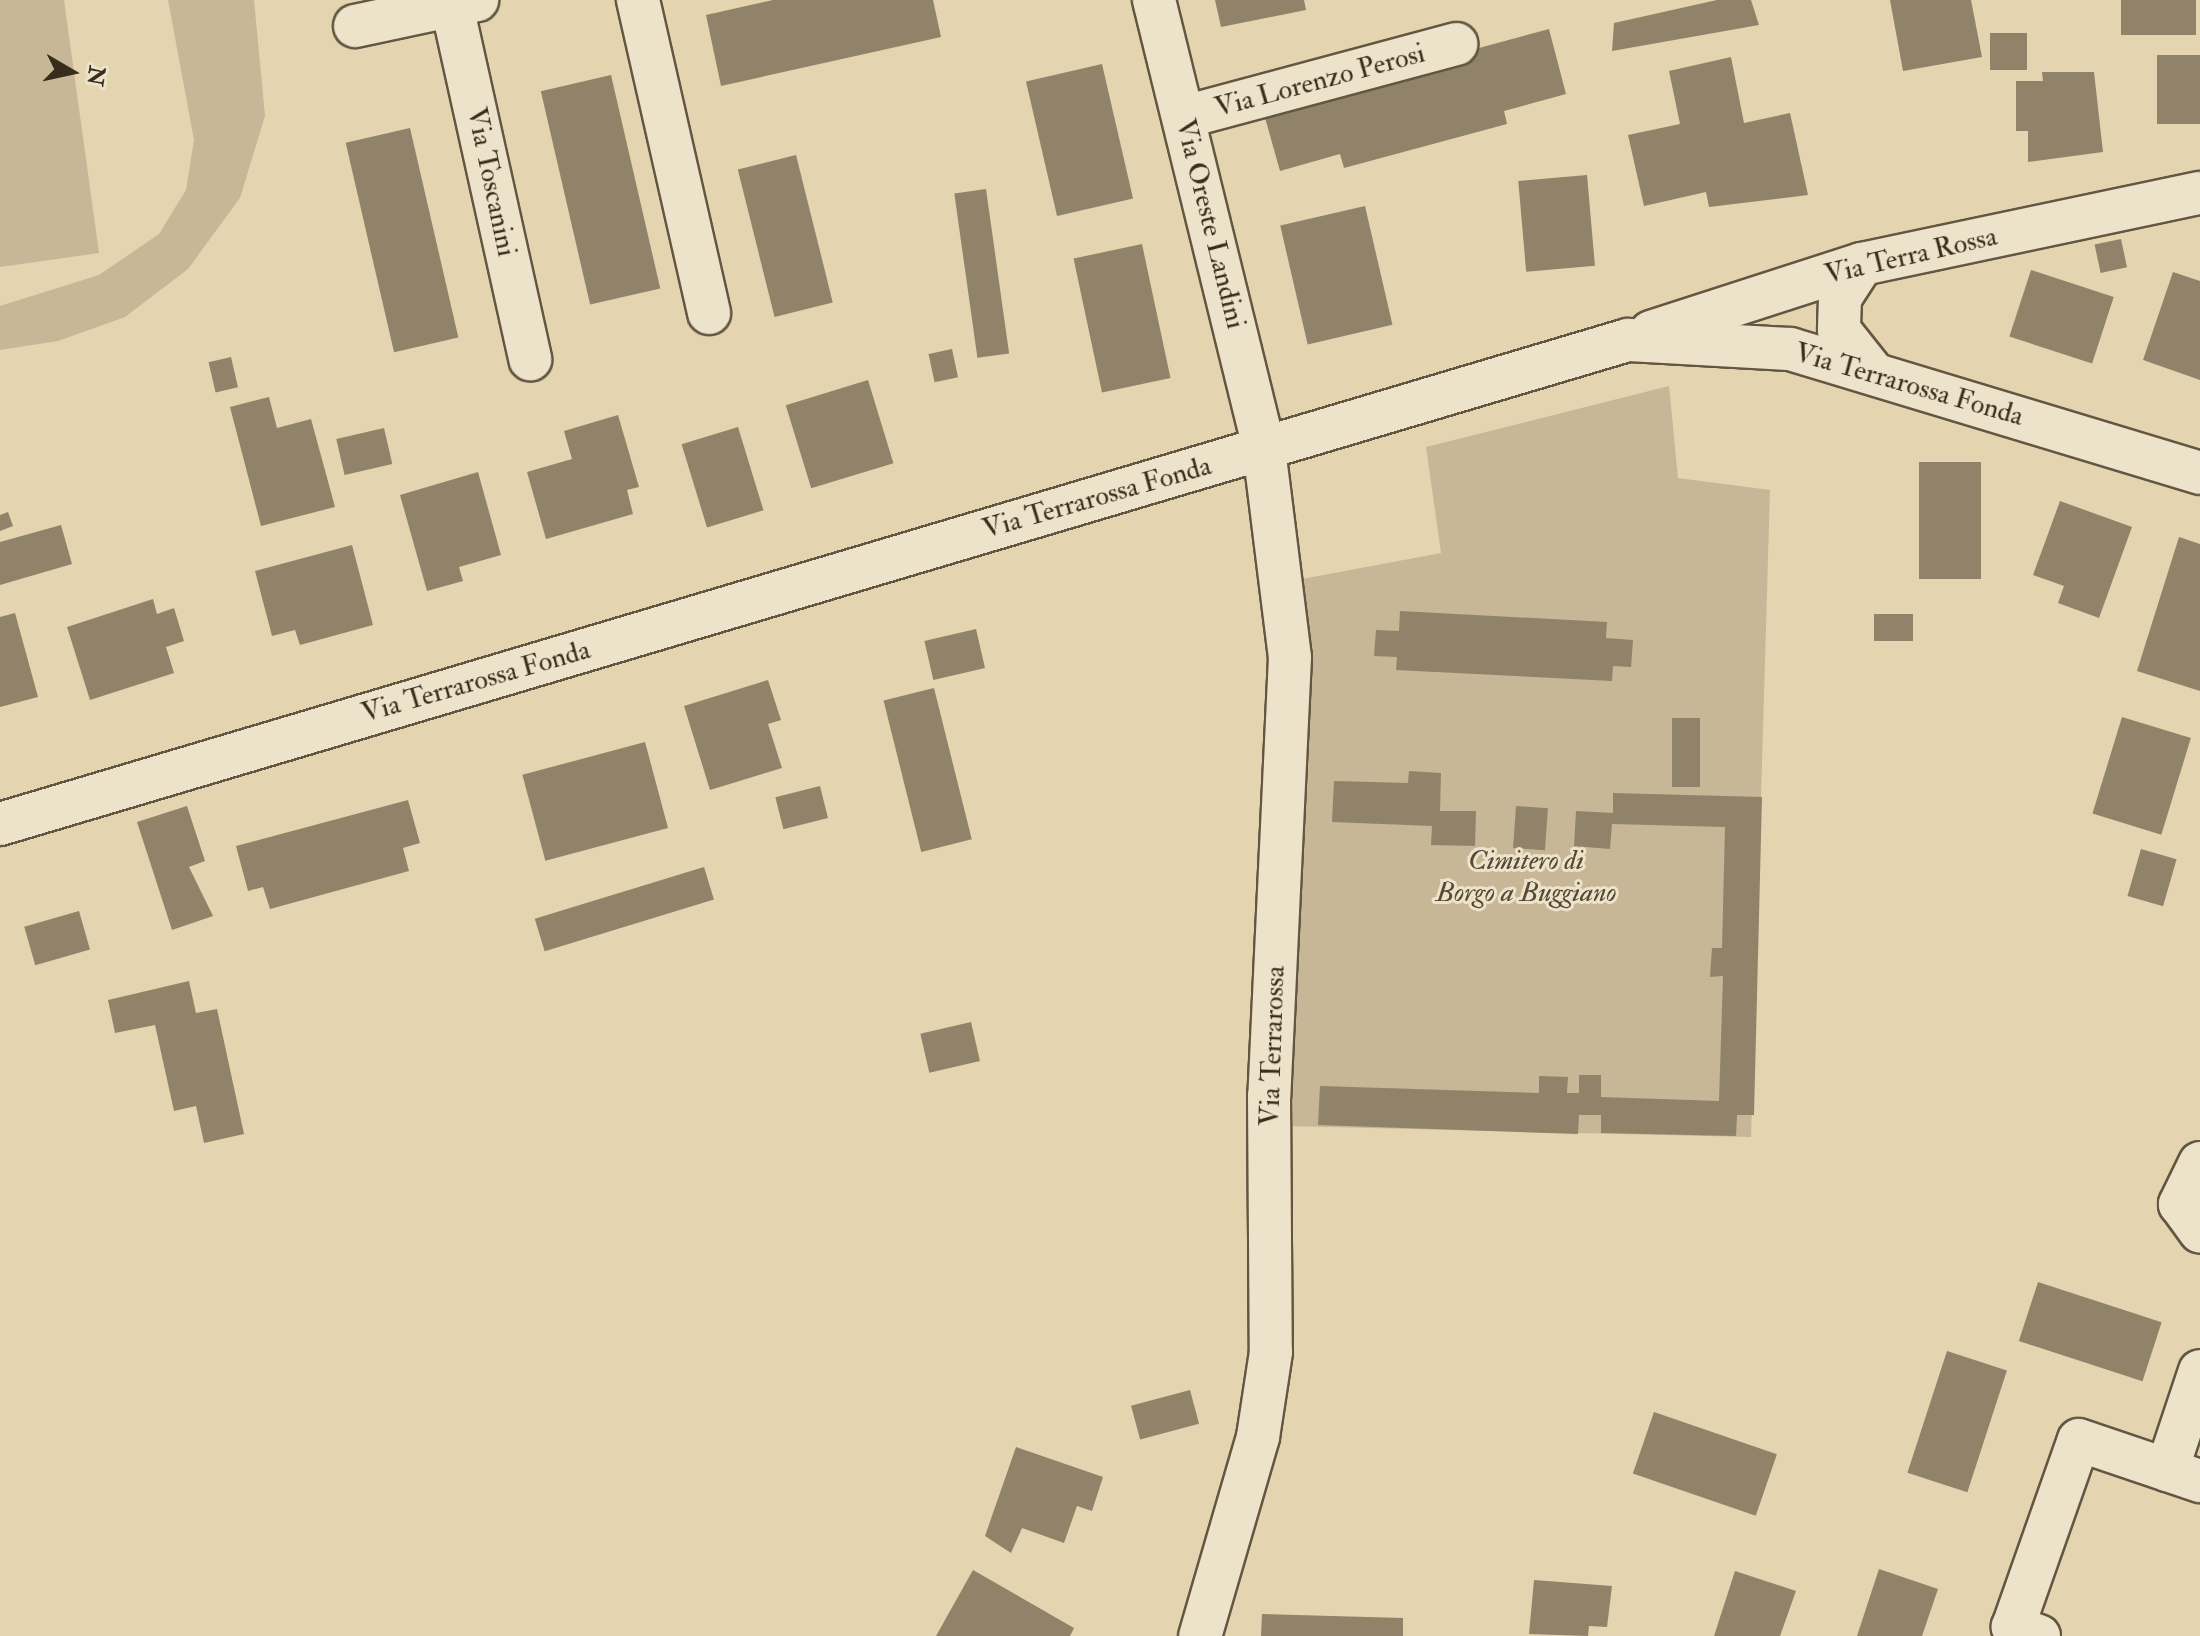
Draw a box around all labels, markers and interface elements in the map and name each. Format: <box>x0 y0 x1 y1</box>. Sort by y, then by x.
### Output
north arrow <box>32 32 112 112</box>
street label: Via Lorenzo Perosi <box>1211 37 1429 125</box>
text: N <box>80 64 111 88</box>
street label: Via Toscanini <box>459 104 523 260</box>
street label: Via Oreste Landini <box>1168 116 1252 332</box>
street label: Via Terra Rossa <box>1822 220 2000 292</box>
street label: Via Terrarossa Fonda <box>1791 336 2027 434</box>
street label: Via Terrarossa Fonda <box>979 449 1215 547</box>
street label: Via Terrarossa Fonda <box>358 633 594 731</box>
park label: Cimitero di Borgo a Buggiano <box>1436 844 1616 910</box>
street label: Via Terrarossa <box>1253 965 1293 1127</box>

